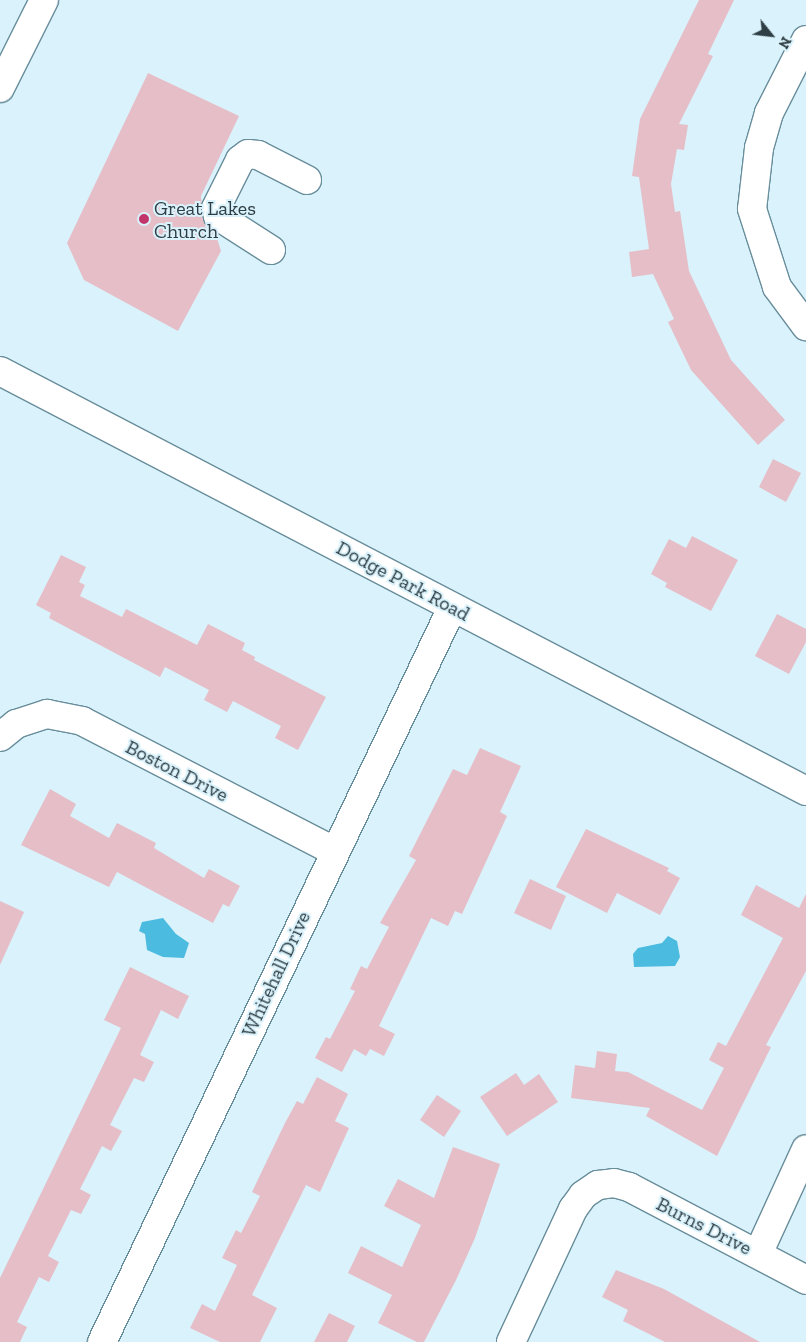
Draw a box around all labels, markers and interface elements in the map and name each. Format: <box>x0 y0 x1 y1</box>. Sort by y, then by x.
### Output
north arrow <box>746 10 796 60</box>
text: N <box>775 34 795 51</box>
place label: Great Lakes Church <box>154 196 256 243</box>
marker: Great Lakes Church <box>138 213 150 225</box>
street label: Dodge Park Road <box>332 536 474 626</box>
street label: Boston Drive <box>122 735 232 807</box>
street label: Whitehall Drive <box>237 908 315 1040</box>
street label: Burns Drive <box>652 1192 756 1260</box>

